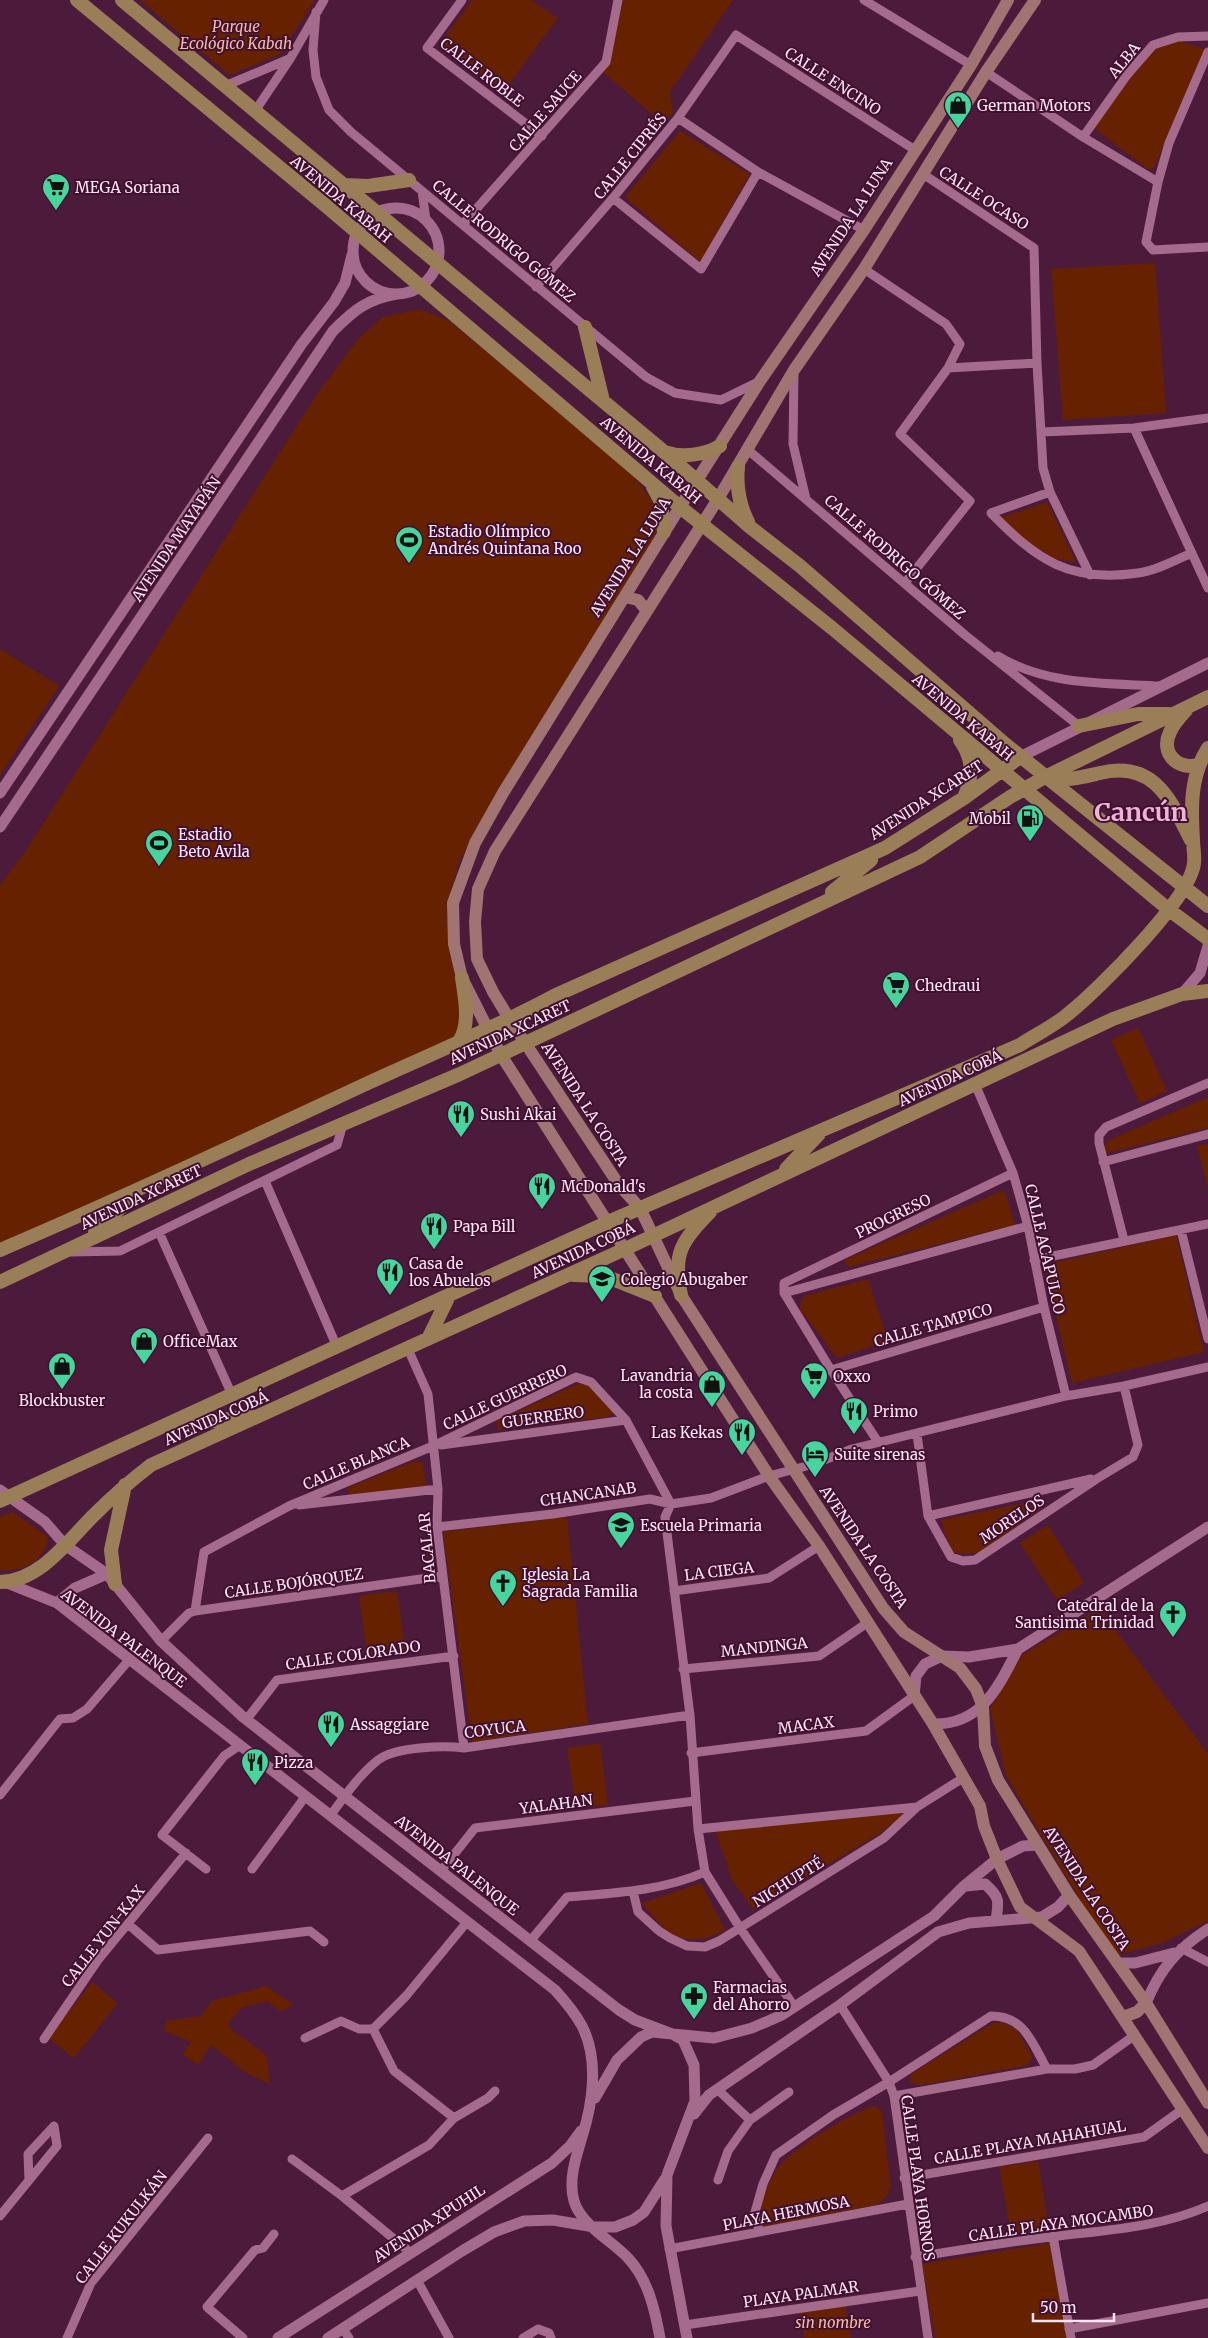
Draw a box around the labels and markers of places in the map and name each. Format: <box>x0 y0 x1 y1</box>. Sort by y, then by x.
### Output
shop icon: German Motors <box>943 90 973 129</box>
place label: German Motors <box>977 96 1091 115</box>
supermarket icon: MEGA Soriana <box>41 172 71 211</box>
place label: MEGA Soriana <box>75 178 180 197</box>
place label: Estadio Olímpico Andrés Quintana Roo <box>427 522 582 558</box>
sports icon: Estadio Olímpico Andrés Quintana Roo <box>394 525 424 564</box>
fuel station icon: Mobil <box>1015 803 1045 842</box>
place label: Mobil <box>969 809 1011 828</box>
place label: Estadio Beto Avila <box>178 825 250 861</box>
sports icon: Estadio Beto Avila <box>144 828 174 867</box>
supermarket icon: Chedraui <box>881 970 911 1009</box>
place label: Chedraui <box>915 976 981 995</box>
restaurant icon: Sushi Akai <box>446 1099 476 1138</box>
place label: Sushi Akai <box>480 1105 557 1124</box>
restaurant icon: McDonald's <box>527 1171 557 1210</box>
place label: McDonald's <box>561 1177 646 1196</box>
restaurant icon: Papa Bill <box>419 1211 449 1250</box>
place label: Papa Bill <box>453 1217 516 1236</box>
place label: Casa de los Abuelos <box>409 1254 491 1290</box>
restaurant icon: Casa de los Abuelos <box>375 1257 405 1296</box>
school or university icon: Colegio Abugaber <box>587 1264 617 1303</box>
place label: Colegio Abugaber <box>621 1270 748 1289</box>
shop icon: OfficeMax <box>129 1326 159 1365</box>
place label: OfficeMax <box>163 1332 238 1351</box>
shop icon: Blockbuster <box>47 1351 77 1390</box>
supermarket icon: Oxxo <box>799 1361 829 1400</box>
place label: Lavandria la costa <box>620 1366 693 1402</box>
place label: Oxxo <box>833 1367 871 1386</box>
shop icon: Lavandria la costa <box>697 1369 727 1408</box>
place label: Blockbuster <box>19 1391 105 1410</box>
restaurant icon: Primo <box>839 1396 869 1435</box>
place label: Primo <box>873 1402 918 1421</box>
restaurant icon: Las Kekas <box>727 1417 757 1456</box>
place label: Las Kekas <box>651 1423 723 1442</box>
hotel icon: Suite sirenas <box>800 1439 830 1478</box>
place label: Suite sirenas <box>834 1445 925 1464</box>
school or university icon: Escuela Primaria <box>606 1510 636 1549</box>
place label: Escuela Primaria <box>640 1516 762 1535</box>
place label: Iglesia La Sagrada Familia <box>522 1565 638 1601</box>
church icon: Iglesia La Sagrada Familia <box>488 1568 518 1607</box>
place label: Catedral de la Santisima Trinidad <box>1015 1596 1154 1632</box>
church icon: Catedral de la Santisima Trinidad <box>1158 1599 1188 1638</box>
restaurant icon: Assaggiare <box>316 1709 346 1748</box>
place label: Assaggiare <box>349 1715 429 1734</box>
restaurant icon: Pizza <box>240 1747 270 1786</box>
place label: Pizza <box>274 1753 313 1772</box>
place label: Farmacias del Ahorro <box>713 1978 790 2014</box>
pharmacy icon: Farmacias del Ahorro <box>679 1981 709 2020</box>

